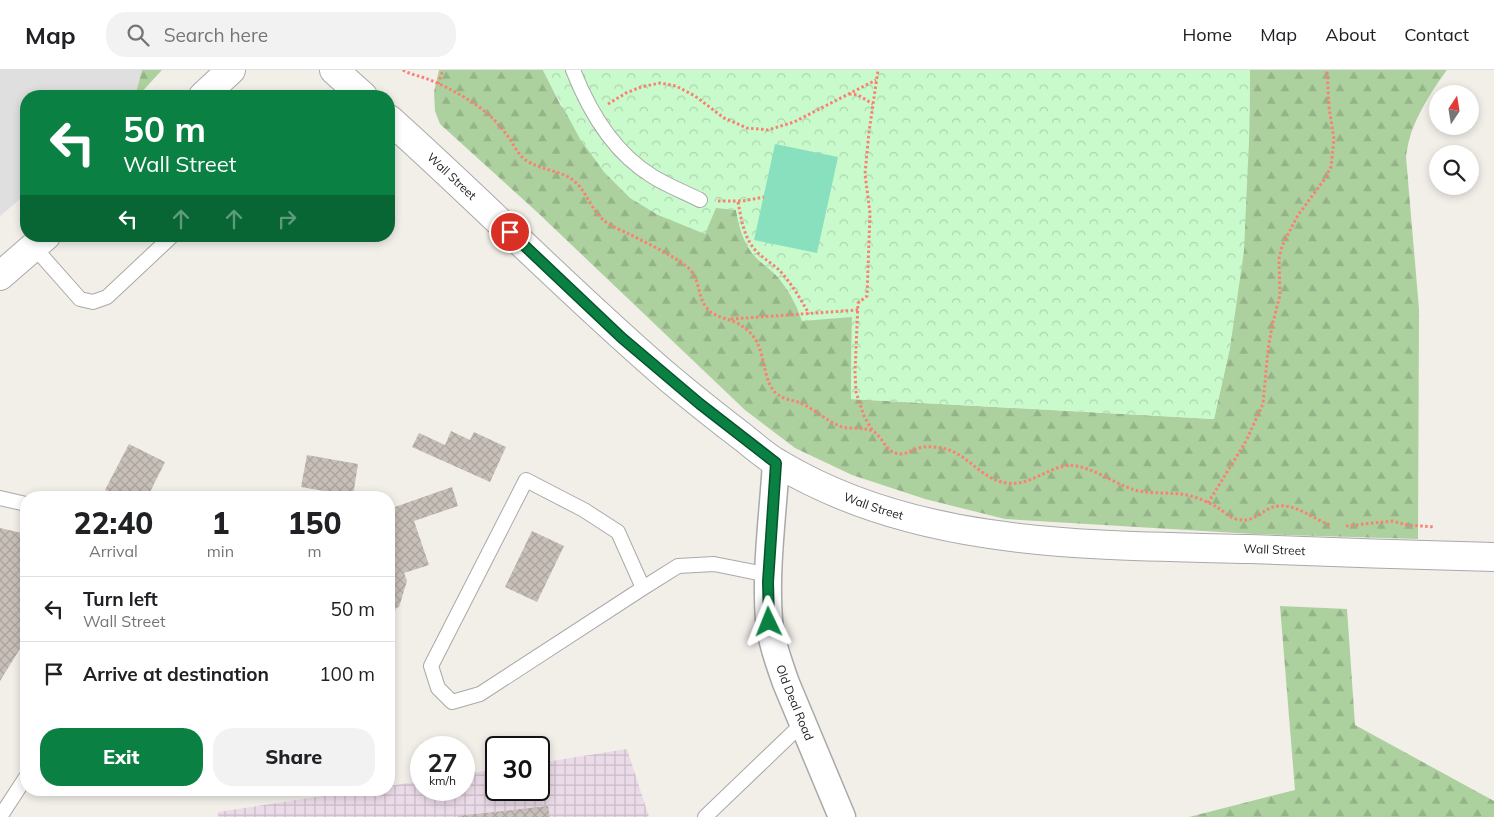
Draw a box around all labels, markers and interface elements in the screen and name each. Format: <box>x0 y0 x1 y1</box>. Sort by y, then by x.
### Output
search box <box>106 12 456 57</box>
text: Map <box>25 20 76 50</box>
icon: search <box>124 21 152 49</box>
text: Search here <box>164 23 268 47</box>
text: Home <box>1182 23 1232 46</box>
text: Map <box>1260 23 1297 46</box>
text: About <box>1325 23 1376 46</box>
text: Contact <box>1404 23 1469 46</box>
north arrow <box>1429 85 1479 135</box>
map controls <box>1429 85 1479 195</box>
text: 50 m <box>123 107 206 151</box>
icon: left <box>40 110 105 175</box>
button: search <box>1429 145 1479 195</box>
text: Wall Street <box>123 150 236 178</box>
street label: Wall Street <box>424 150 480 203</box>
icon: left <box>114 205 142 233</box>
icon: ahead <box>167 205 195 233</box>
icon: ahead <box>220 205 248 233</box>
icon: right <box>273 205 301 233</box>
pin <box>489 211 531 253</box>
icon: arrive <box>496 218 524 246</box>
street label: Wall Street <box>842 489 905 523</box>
text: 22:40 <box>73 504 153 542</box>
text: 1 <box>211 504 229 542</box>
text: 150 <box>288 504 342 542</box>
text: Arrival <box>89 541 138 561</box>
text: min <box>207 541 234 561</box>
text: m <box>307 541 322 561</box>
street label: Wall Street <box>1243 541 1306 558</box>
text: Turn left <box>83 587 158 611</box>
icon: left <box>40 595 68 623</box>
position arrow <box>742 595 794 647</box>
text: 50 m <box>331 597 375 621</box>
text: Wall Street <box>83 611 166 631</box>
icon: arrive <box>40 660 68 688</box>
text: Arrive at destination <box>83 662 269 686</box>
text: 100 m <box>319 662 375 686</box>
street label: Old Deal Road <box>773 663 817 743</box>
button: Exit <box>40 728 203 786</box>
button: Share <box>213 728 375 786</box>
speed limit sign: 30 <box>485 736 550 801</box>
text: 27 <box>427 747 458 778</box>
text: km/h <box>429 773 456 788</box>

